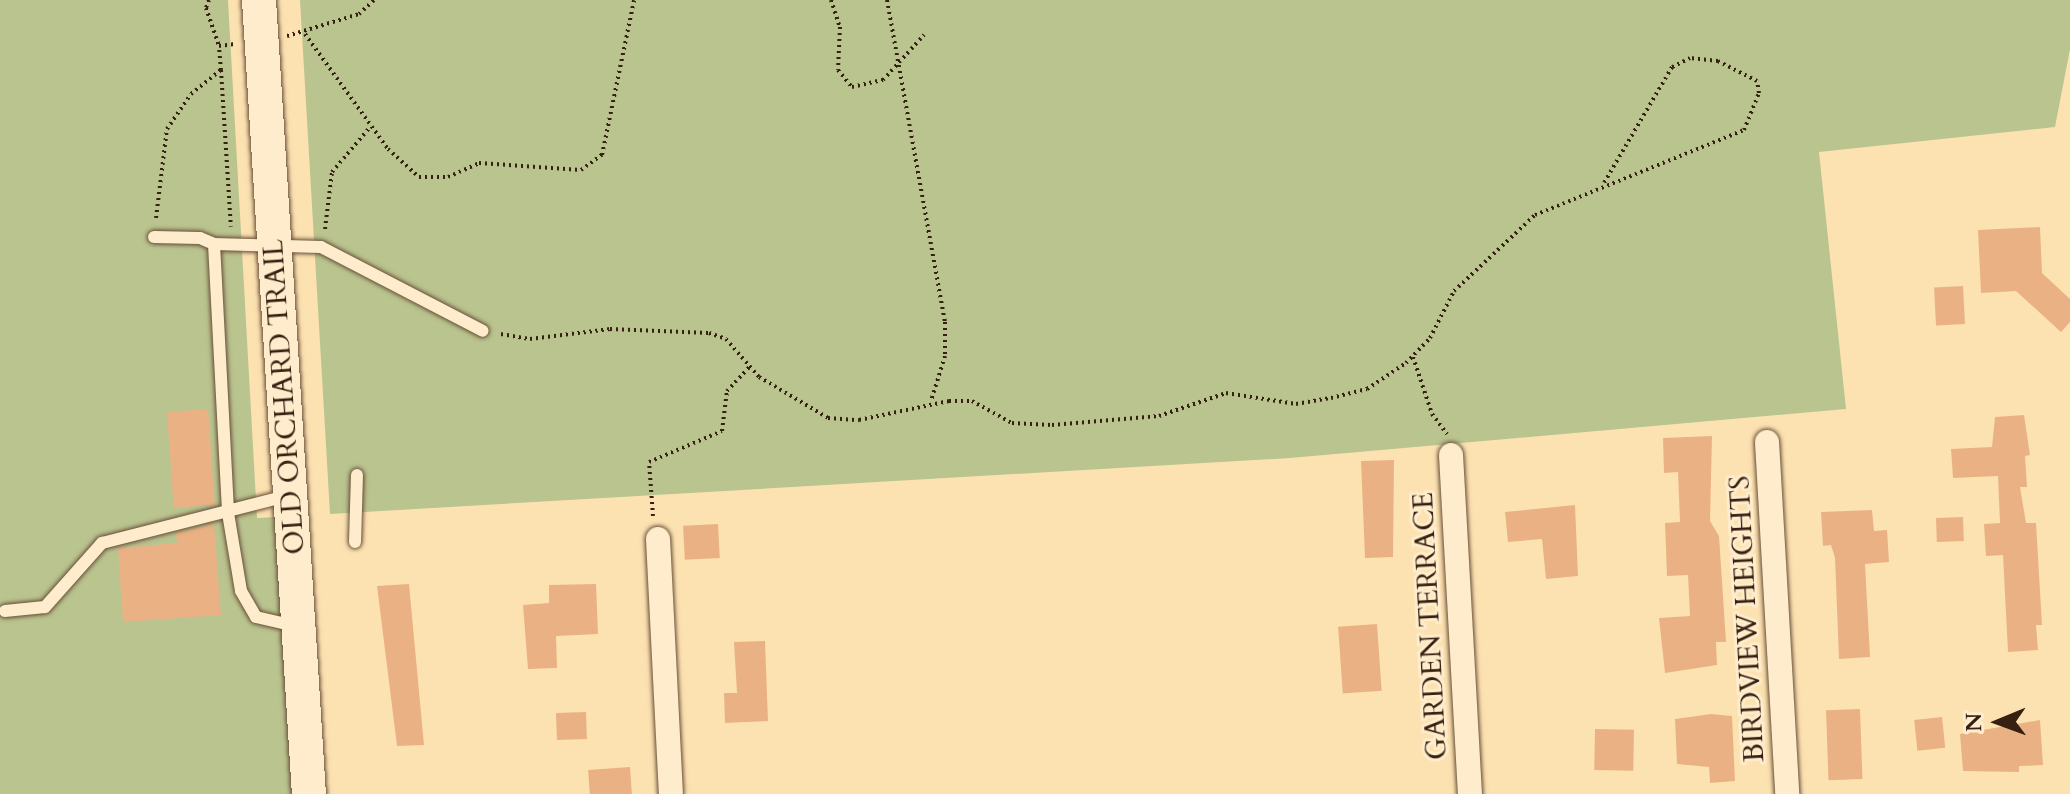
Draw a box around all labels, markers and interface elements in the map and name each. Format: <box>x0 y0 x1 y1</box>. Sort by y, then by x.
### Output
street label: OLD ORCHARD TRAIL <box>256 238 312 556</box>
street label: BIRDVIEW HEIGHTS <box>1723 475 1771 763</box>
street label: GARDEN TERRACE <box>1406 491 1454 761</box>
north arrow <box>1958 682 2038 762</box>
text: N <box>1959 713 1989 732</box>

